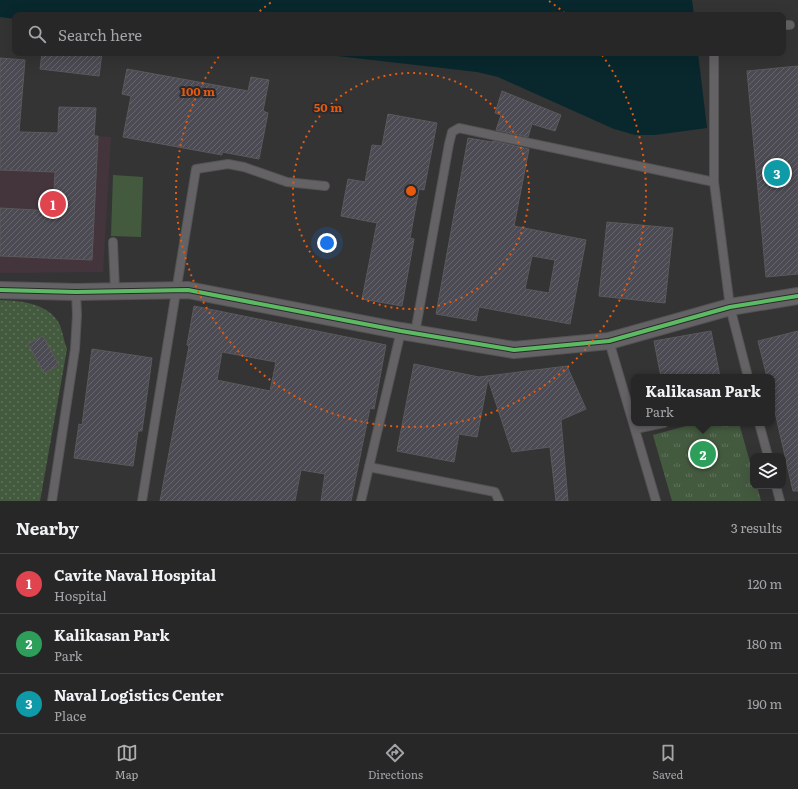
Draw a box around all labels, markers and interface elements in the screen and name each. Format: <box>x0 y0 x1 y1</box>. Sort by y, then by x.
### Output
search box <box>12 12 786 56</box>
icon: search <box>26 23 48 45</box>
text: Search here <box>58 23 142 46</box>
text: 100 m <box>181 82 215 100</box>
text: 50 m <box>314 98 342 116</box>
pin: 3 <box>764 158 790 188</box>
centre of rings <box>404 184 418 198</box>
pin: 1 <box>40 189 66 219</box>
your location <box>317 233 337 253</box>
popup <box>631 374 775 426</box>
text: Kalikasan Park <box>645 379 761 402</box>
text: Park <box>645 402 674 421</box>
pin: 2 <box>690 439 716 469</box>
map controls <box>750 453 786 489</box>
button: layers <box>750 453 786 489</box>
text: Nearby <box>16 515 79 540</box>
text: 3 results <box>731 518 782 537</box>
text: Cavite Naval Hospital <box>54 563 216 586</box>
text: 1 <box>26 574 32 593</box>
text: 120 m <box>747 574 782 593</box>
text: Hospital <box>54 586 107 605</box>
text: Kalikasan Park <box>54 623 170 646</box>
text: 2 <box>26 634 32 653</box>
text: 180 m <box>747 634 782 653</box>
text: Park <box>54 646 83 665</box>
text: Naval Logistics Center <box>54 683 224 706</box>
text: 3 <box>25 694 33 713</box>
text: 190 m <box>747 694 782 713</box>
text: Place <box>54 706 86 725</box>
tab: Map <box>115 742 138 782</box>
tab: Directions <box>368 742 423 782</box>
tab: Saved <box>653 742 683 782</box>

